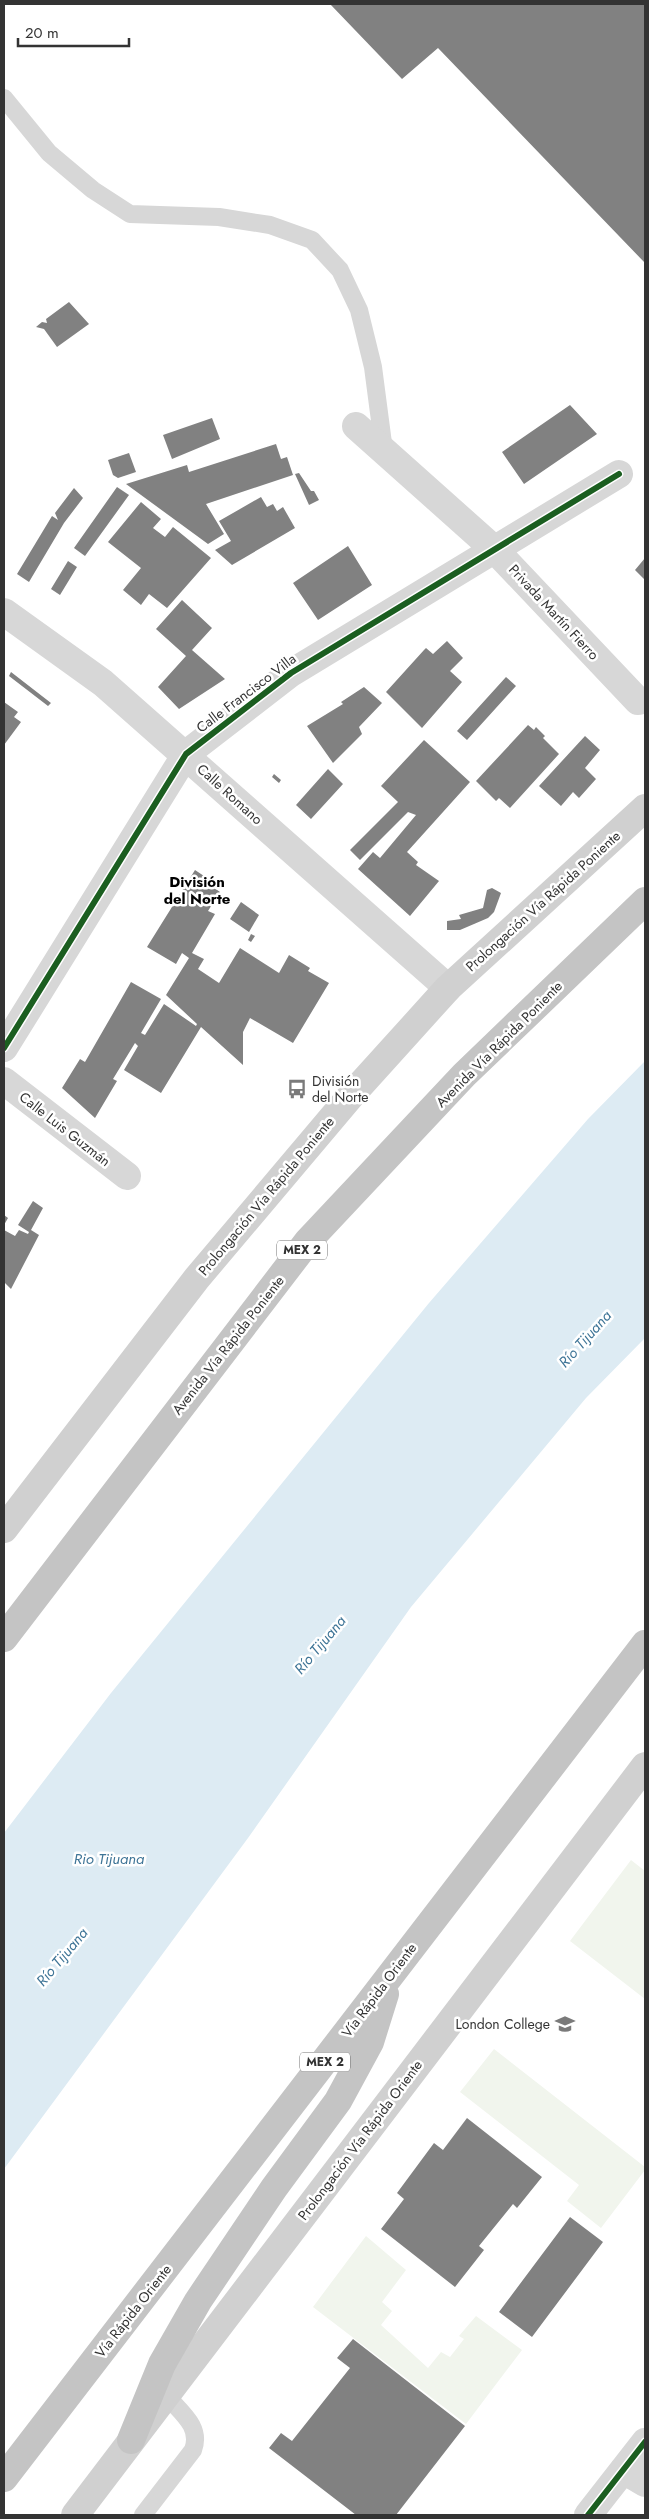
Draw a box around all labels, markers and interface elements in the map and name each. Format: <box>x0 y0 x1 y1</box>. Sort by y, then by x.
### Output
scale bar <box>18 15 129 47</box>
text: 20 m <box>25 22 59 44</box>
street label: Privada Martín Fierro <box>504 560 604 664</box>
street label: Calle Francisco Villa <box>192 649 300 737</box>
street label: Calle Romano <box>193 759 268 829</box>
street label: Prolongación Vía Rápida Poniente <box>461 826 625 976</box>
district label: División del Norte <box>164 871 231 910</box>
street label: Avenida Vía Rápida Poniente <box>431 976 567 1112</box>
place label: División del Norte <box>312 1071 368 1107</box>
bus stop icon: División del Norte <box>286 1078 308 1100</box>
street label: Calle Luis Guzmán <box>15 1087 115 1171</box>
street label: Prolongación Vía Rápida Poniente <box>193 1112 339 1280</box>
road number: MEX 2 <box>277 1240 327 1260</box>
street label: Avenida Vía Rápida Poniente <box>167 1271 289 1419</box>
water label: Río Tijuana <box>553 1305 617 1373</box>
water label: Río Tijuana <box>289 1610 352 1679</box>
water label: Rio Tijuana <box>74 1848 145 1870</box>
water label: Río Tijuana <box>31 1922 94 1991</box>
street label: Vía Rápida Oriente <box>337 1939 421 2041</box>
school or university icon: London College <box>554 2013 576 2035</box>
place label: London College <box>455 2014 550 2034</box>
road number: MEX 2 <box>300 2052 350 2072</box>
street label: Prolongación Vía Rápida Oriente <box>293 2056 427 2224</box>
street label: Vía Rápida Oriente <box>90 2260 176 2362</box>

